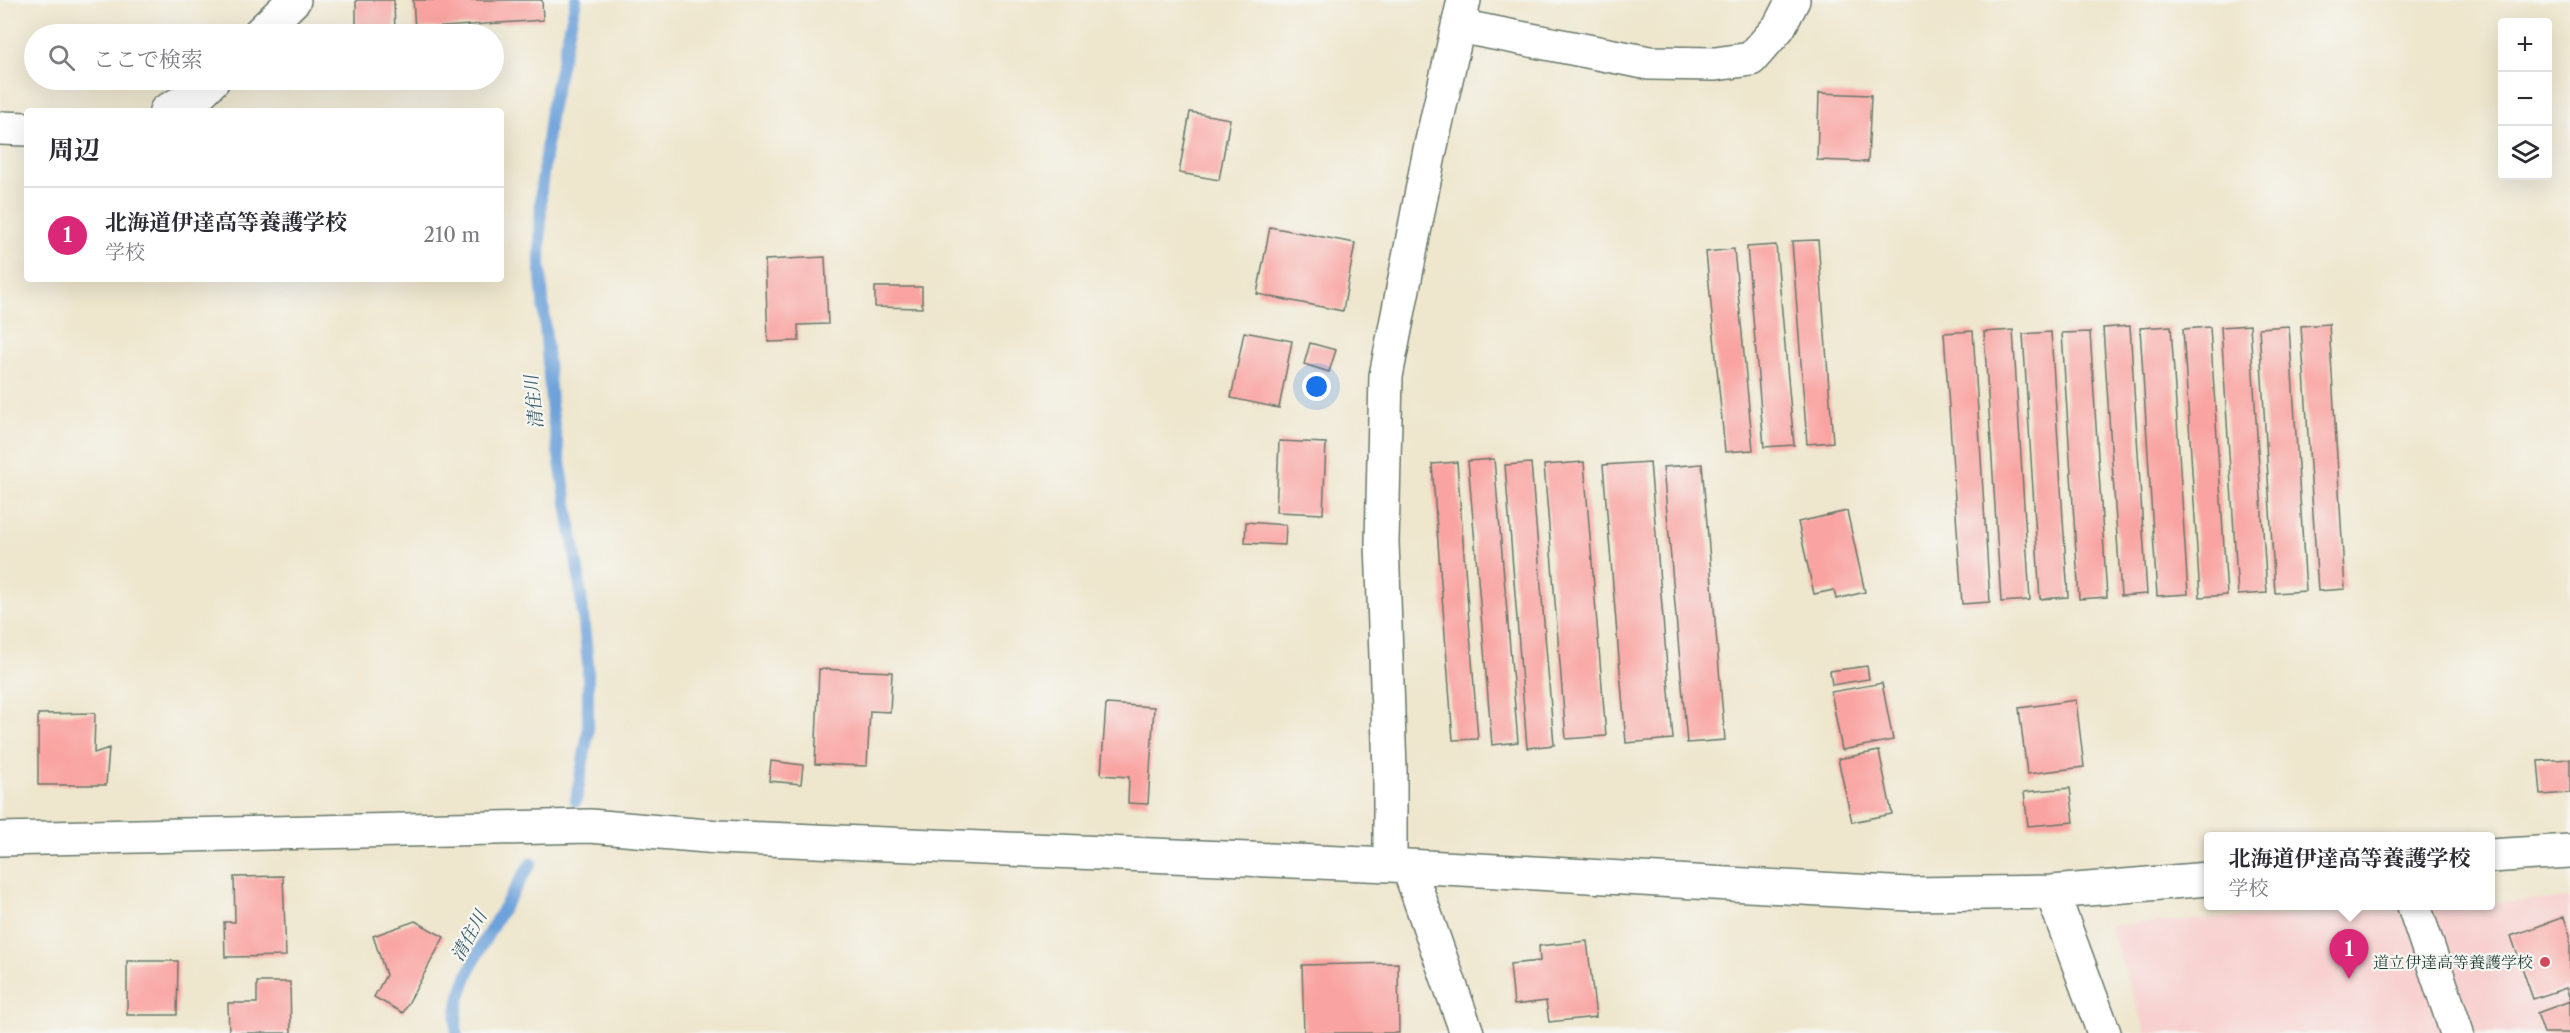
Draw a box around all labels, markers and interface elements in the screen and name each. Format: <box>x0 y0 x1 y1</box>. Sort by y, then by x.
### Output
map controls <box>2498 18 2552 180</box>
button: + <box>2498 18 2552 72</box>
search box <box>24 24 504 90</box>
icon: search <box>45 41 78 74</box>
text: ここで検索 <box>93 46 203 73</box>
button: − <box>2498 72 2552 126</box>
button: layers <box>2498 126 2552 180</box>
text: 周辺 <box>48 134 100 166</box>
text: 北海道伊達高等養護学校 <box>105 209 347 236</box>
text: 1 <box>63 223 72 247</box>
text: 210 m <box>423 223 480 247</box>
text: 学校 <box>105 240 145 264</box>
water label: 清住川 <box>520 372 548 430</box>
your location <box>1302 372 1331 401</box>
popup <box>2204 832 2495 910</box>
text: 北海道伊達高等養護学校 <box>2228 845 2471 872</box>
text: 学校 <box>2228 876 2268 900</box>
water label: 清住川 <box>446 905 493 965</box>
pin: 1 <box>2330 930 2368 979</box>
place label: 道立伊達高等養護学校 <box>2373 952 2533 972</box>
marker: 道立伊達高等養護学校 <box>2538 955 2552 969</box>

